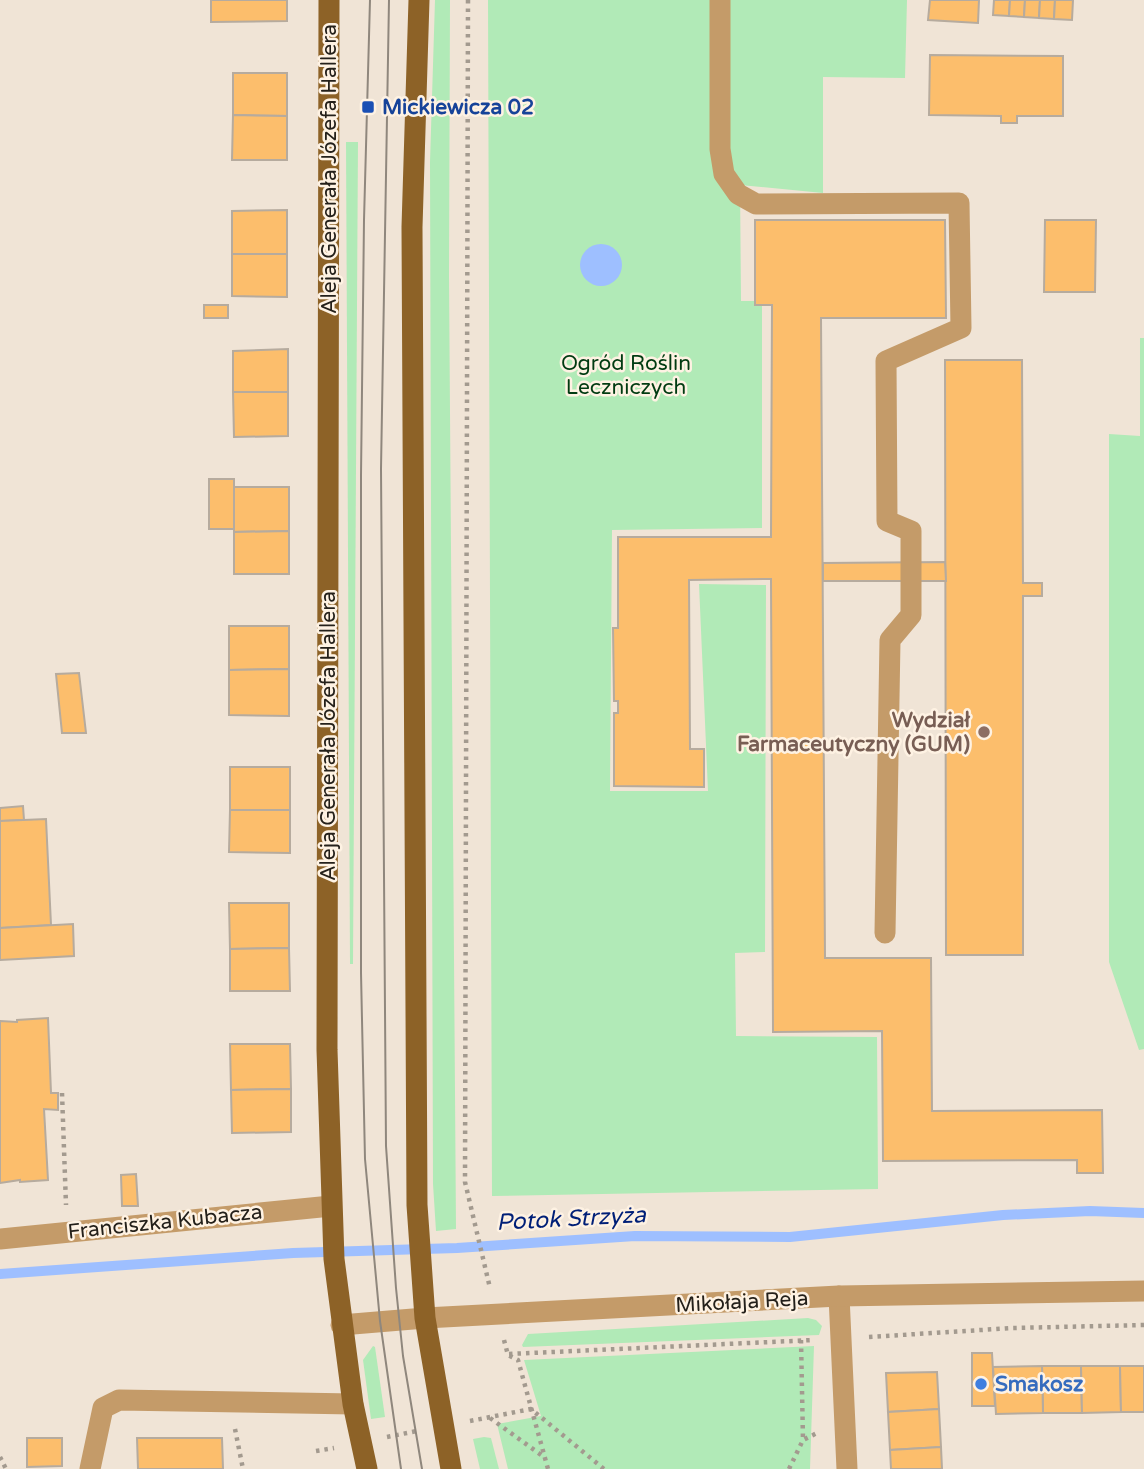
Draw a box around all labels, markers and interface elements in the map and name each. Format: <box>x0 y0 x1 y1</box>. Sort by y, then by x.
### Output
street label: Aleja Generała Józefa Hallera <box>317 24 342 314</box>
place label: Mickiewicza 02 <box>382 95 534 120</box>
marker: Mickiewicza 02 <box>360 99 376 115</box>
park label: Ogród Roślin Leczniczych <box>561 351 691 400</box>
street label: Aleja Generała Józefa Hallera <box>316 591 341 881</box>
place label: Wydział Farmaceutyczny (GUM) <box>737 708 971 757</box>
marker: Wydział Farmaceutyczny (GUM) <box>976 724 992 740</box>
street label: Franciszka Kubacza <box>66 1199 264 1245</box>
water label: Potok Strzyża <box>496 1201 647 1237</box>
street label: Mikołaja Reja <box>675 1286 809 1318</box>
place label: Smakosz <box>995 1372 1084 1397</box>
marker: Smakosz <box>973 1376 989 1392</box>

